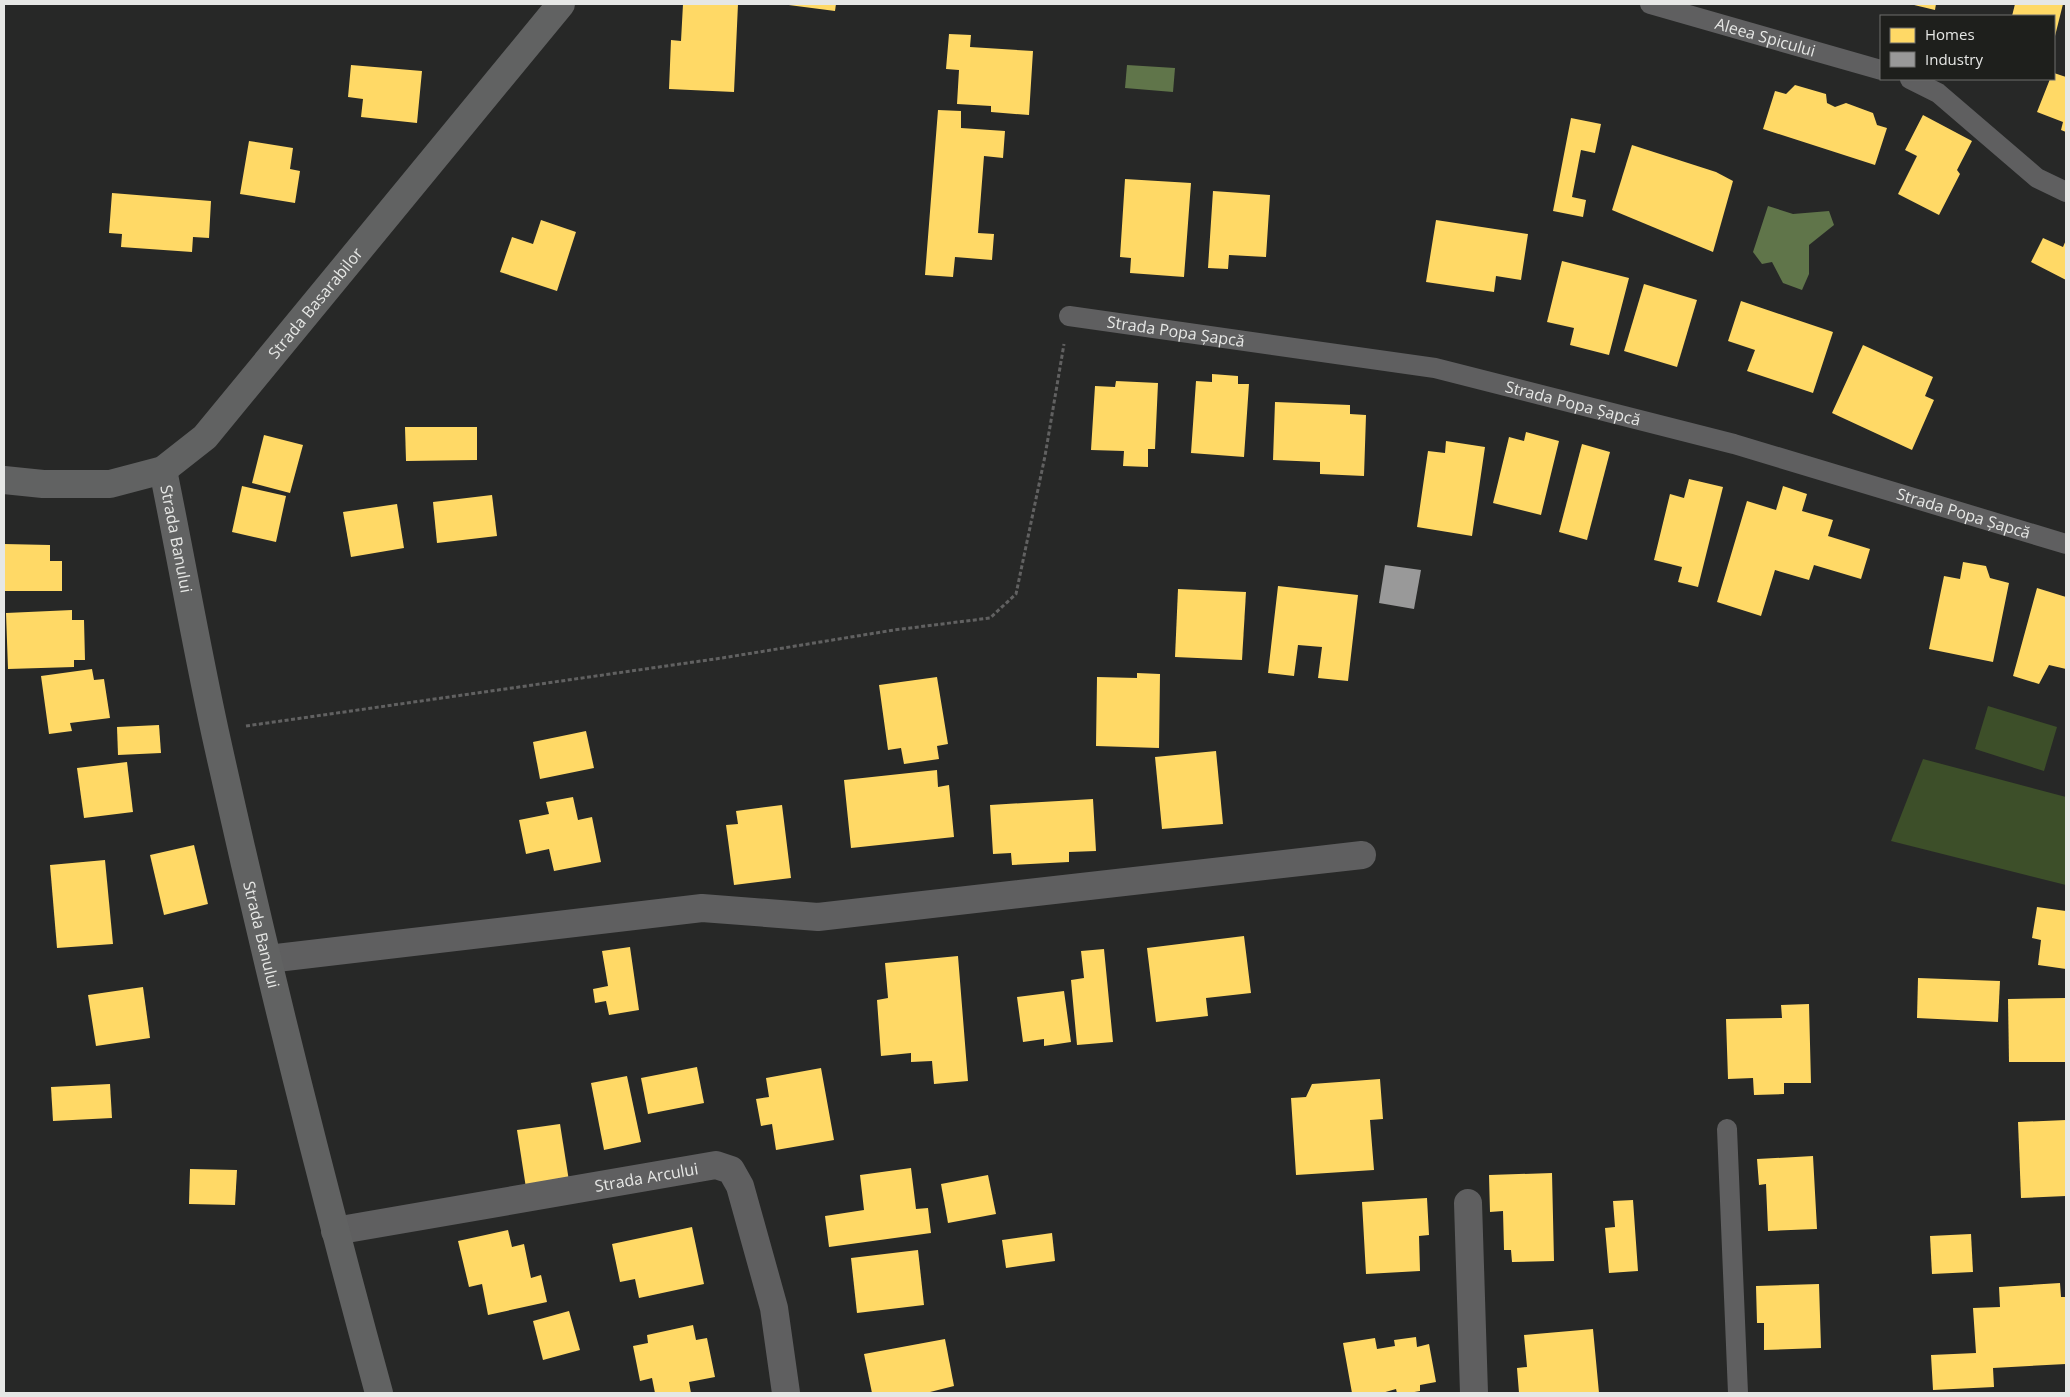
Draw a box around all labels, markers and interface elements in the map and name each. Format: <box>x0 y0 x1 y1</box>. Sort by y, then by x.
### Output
street label: Aleea Spicului <box>1713 12 1818 62</box>
legend <box>1880 15 2055 80</box>
text: Homes <box>1925 24 1975 44</box>
text: Industry <box>1925 49 1983 69</box>
street label: Strada Basarabilor <box>263 242 368 363</box>
street label: Strada Popa Șapcă <box>1106 311 1246 352</box>
street label: Strada Popa Șapcă <box>1503 375 1643 431</box>
street label: Strada Banului <box>155 483 198 595</box>
street label: Strada Popa Șapcă <box>1894 483 2033 544</box>
street label: Strada Banului <box>238 879 285 990</box>
street label: Strada Arcului <box>593 1157 700 1197</box>

